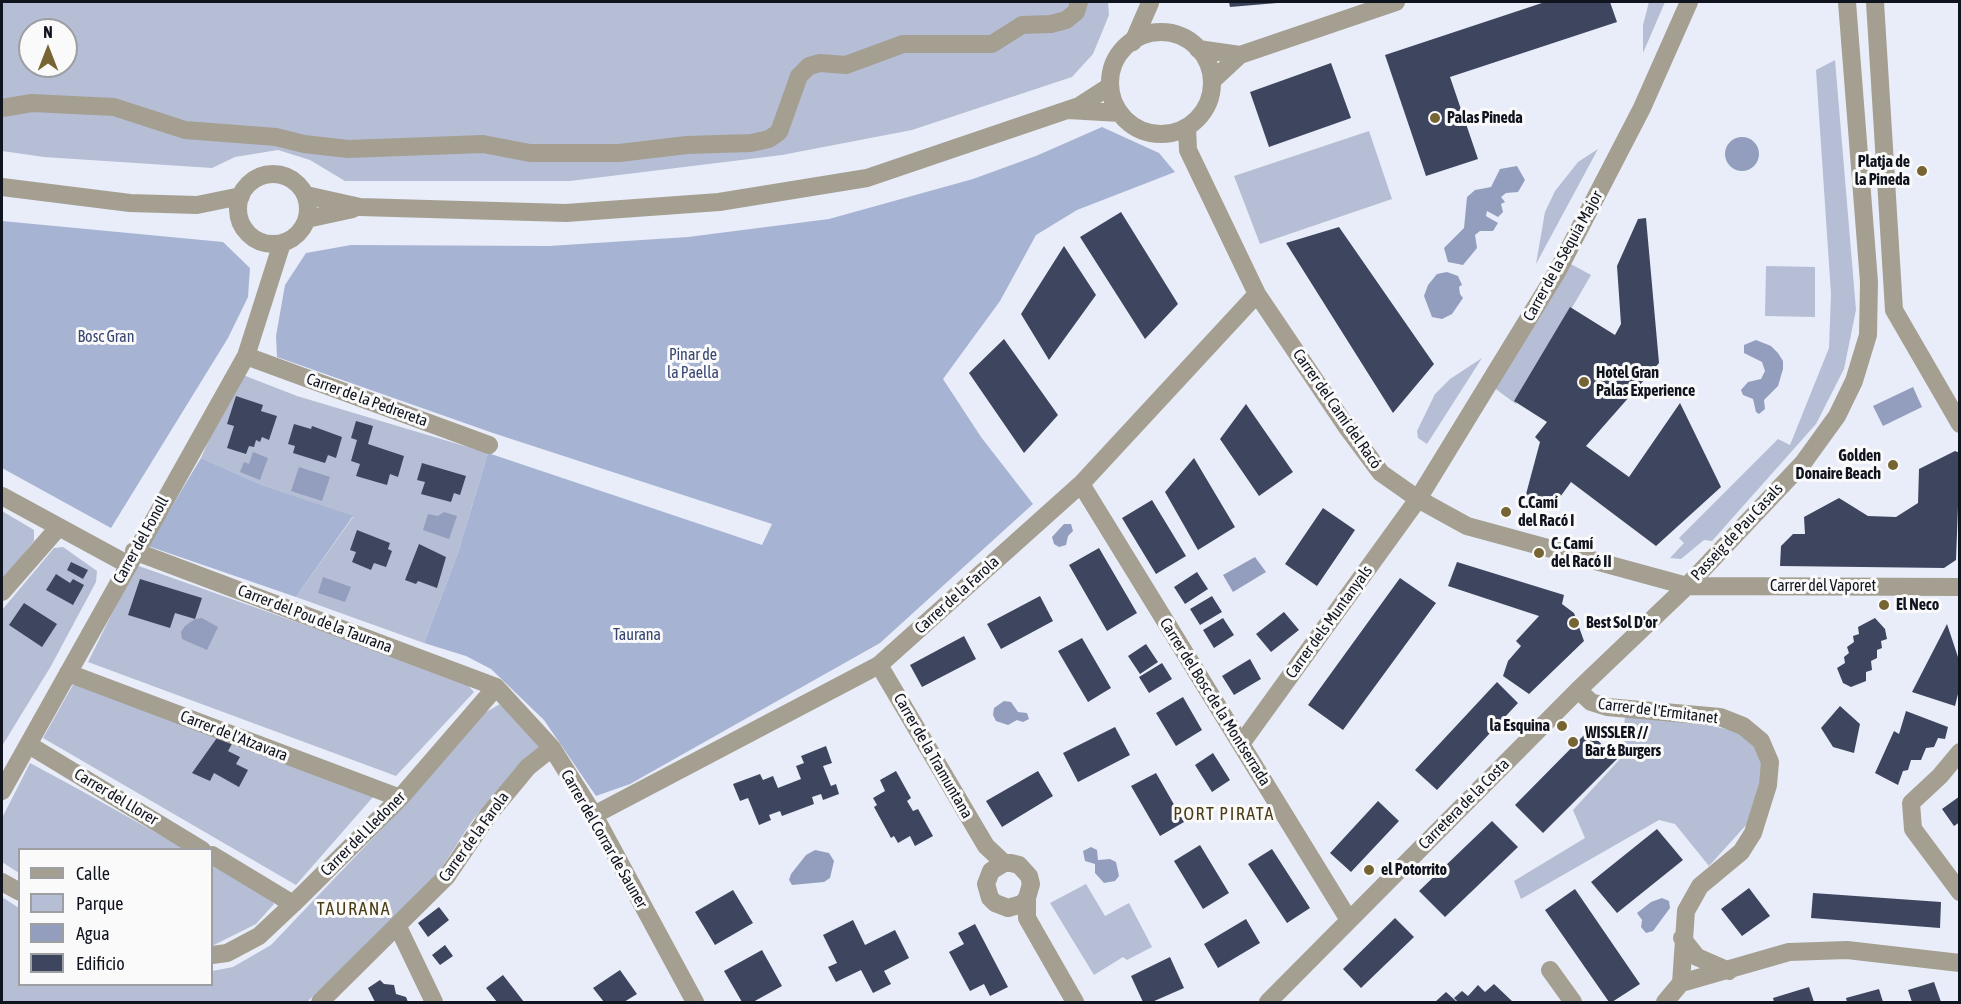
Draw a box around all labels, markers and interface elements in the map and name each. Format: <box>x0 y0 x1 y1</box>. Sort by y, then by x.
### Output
north arrow <box>18 18 78 78</box>
text: N <box>43 23 53 41</box>
place label: Palas Pineda <box>1447 108 1523 128</box>
marker: Palas Pineda <box>1428 111 1442 125</box>
place label: Platja de la Pineda <box>1855 152 1910 190</box>
marker: Platja de la Pineda <box>1915 164 1929 178</box>
street label: Carrer de la Sèquia Major <box>1519 188 1607 324</box>
park label: Bosc Gran <box>78 327 134 347</box>
park label: Pinar de la Paella <box>667 345 719 383</box>
street label: Carrer del Camí del Racó <box>1288 345 1386 473</box>
place label: Hotel Gran Palas Experience <box>1596 363 1695 401</box>
street label: Carrer de la Pedrereta <box>304 369 430 431</box>
marker: Hotel Gran Palas Experience <box>1577 375 1591 389</box>
place label: Golden Donaire Beach <box>1795 446 1881 484</box>
marker: Golden Donaire Beach <box>1886 458 1900 472</box>
street label: Passeig de Pau Casals <box>1687 479 1787 585</box>
street label: Carrer del Fonoll <box>109 493 173 587</box>
place label: C.Camí del Racó I <box>1518 493 1574 531</box>
marker: C.Camí del Racó I <box>1499 505 1513 519</box>
place label: C. Camí del Racó II <box>1551 534 1612 572</box>
marker: C. Camí del Racó II <box>1532 546 1546 560</box>
street label: Carrer de la Farola <box>911 552 1003 638</box>
street label: Carrer dels Muntanyals <box>1282 562 1376 682</box>
street label: Carrer del Vaporet <box>1770 576 1876 596</box>
street label: Carrer del Pou de la Taurana <box>235 581 395 657</box>
place label: El Neco <box>1896 595 1939 615</box>
marker: El Neco <box>1877 598 1891 612</box>
place label: Best Sol D'or <box>1586 613 1657 633</box>
street label: Carrer del Bosc de la Montserrada <box>1155 614 1275 790</box>
marker: Best Sol D'or <box>1567 616 1581 630</box>
park label: Taurana <box>613 625 661 645</box>
street label: Carrer de la Tramuntana <box>889 690 977 822</box>
street label: Carrer de l'Ermitanet <box>1597 694 1719 728</box>
street label: Carrer de l'Atzavara <box>178 707 290 765</box>
place label: la Esquina <box>1489 716 1550 736</box>
marker: la Esquina <box>1555 719 1569 733</box>
place label: WISSLER // Bar & Burgers <box>1585 723 1661 761</box>
marker: WISSLER // Bar & Burgers <box>1566 735 1580 749</box>
street label: Carretera de la Costa <box>1415 755 1513 853</box>
street label: Carrer del Llorer <box>71 765 161 829</box>
street label: Carrer del Corrar de Sauner <box>557 766 651 912</box>
street label: Carrer del Lledoner <box>317 788 409 880</box>
street label: Carrer de la Farola <box>435 788 513 886</box>
district label: PORT PIRATA <box>1173 803 1275 825</box>
legend <box>18 848 213 986</box>
place label: el Potorrito <box>1381 860 1447 880</box>
text: Calle <box>76 863 110 884</box>
marker: el Potorrito <box>1362 863 1376 877</box>
text: Parque <box>76 893 124 914</box>
district label: TAURANA <box>317 898 391 920</box>
text: Agua <box>76 923 110 944</box>
text: Edificio <box>76 953 125 974</box>

